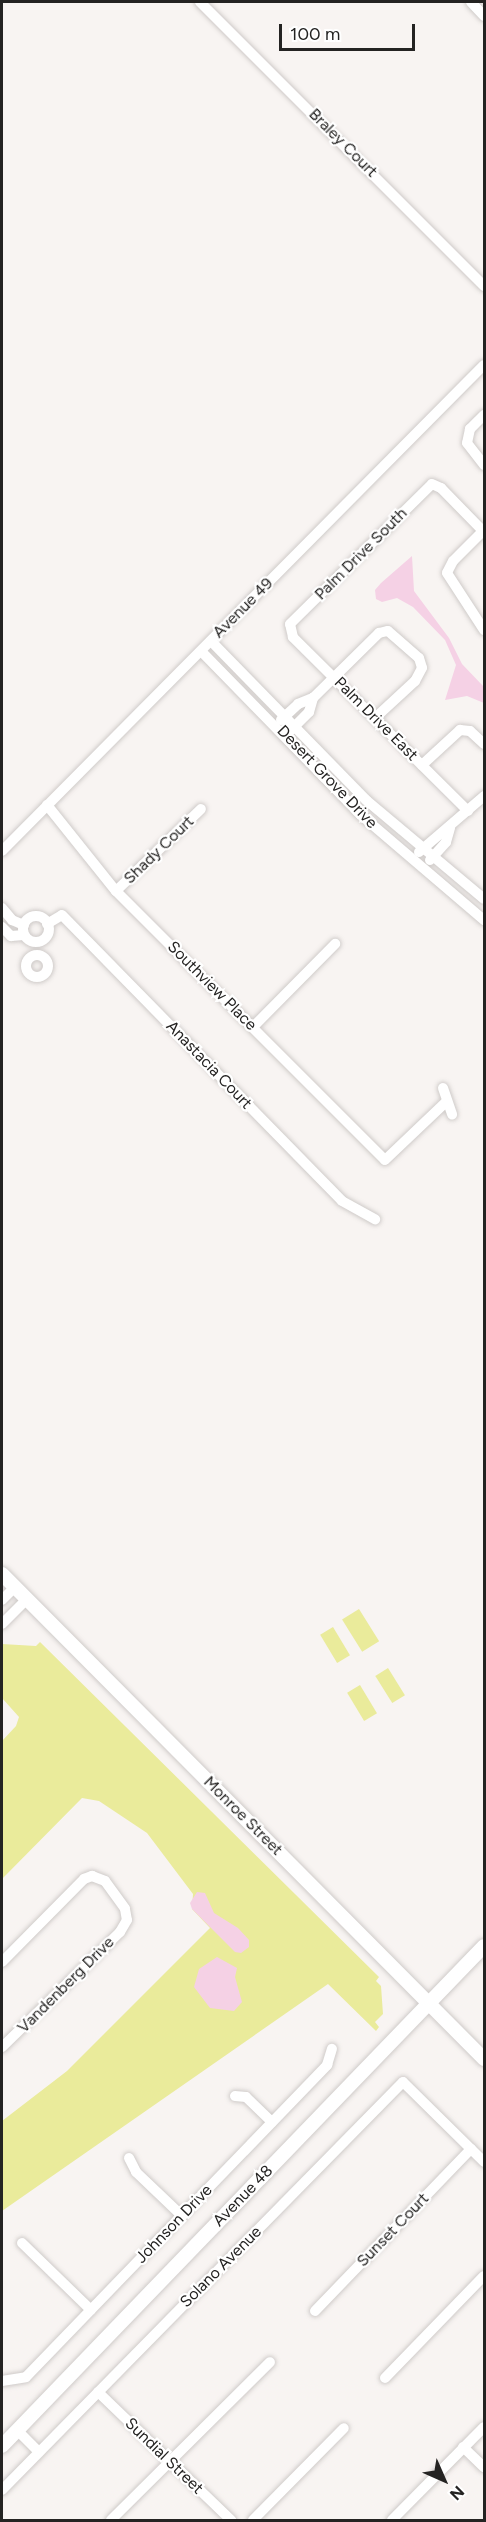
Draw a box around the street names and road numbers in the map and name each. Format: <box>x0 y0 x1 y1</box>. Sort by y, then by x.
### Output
street label: Braley Court <box>305 105 381 181</box>
street label: Palm Drive South <box>311 504 411 604</box>
street label: Avenue 49 <box>209 574 277 642</box>
street label: Palm Drive East <box>330 673 422 765</box>
street label: Desert Grove Drive <box>273 721 381 833</box>
street label: Shady Court <box>120 812 198 888</box>
street label: Southview Place <box>163 937 261 1035</box>
street label: Anastacia Court <box>162 1017 256 1113</box>
street label: Monroe Street <box>199 1772 287 1860</box>
street label: Vandenberg Drive <box>14 1933 118 2037</box>
street label: Avenue 48 <box>209 2161 277 2231</box>
street label: Johnson Drive <box>132 2181 216 2267</box>
street label: Sunset Court <box>353 2189 433 2271</box>
street label: Solano Avenue <box>176 2222 266 2312</box>
street label: Sundial Street <box>121 2414 207 2498</box>

